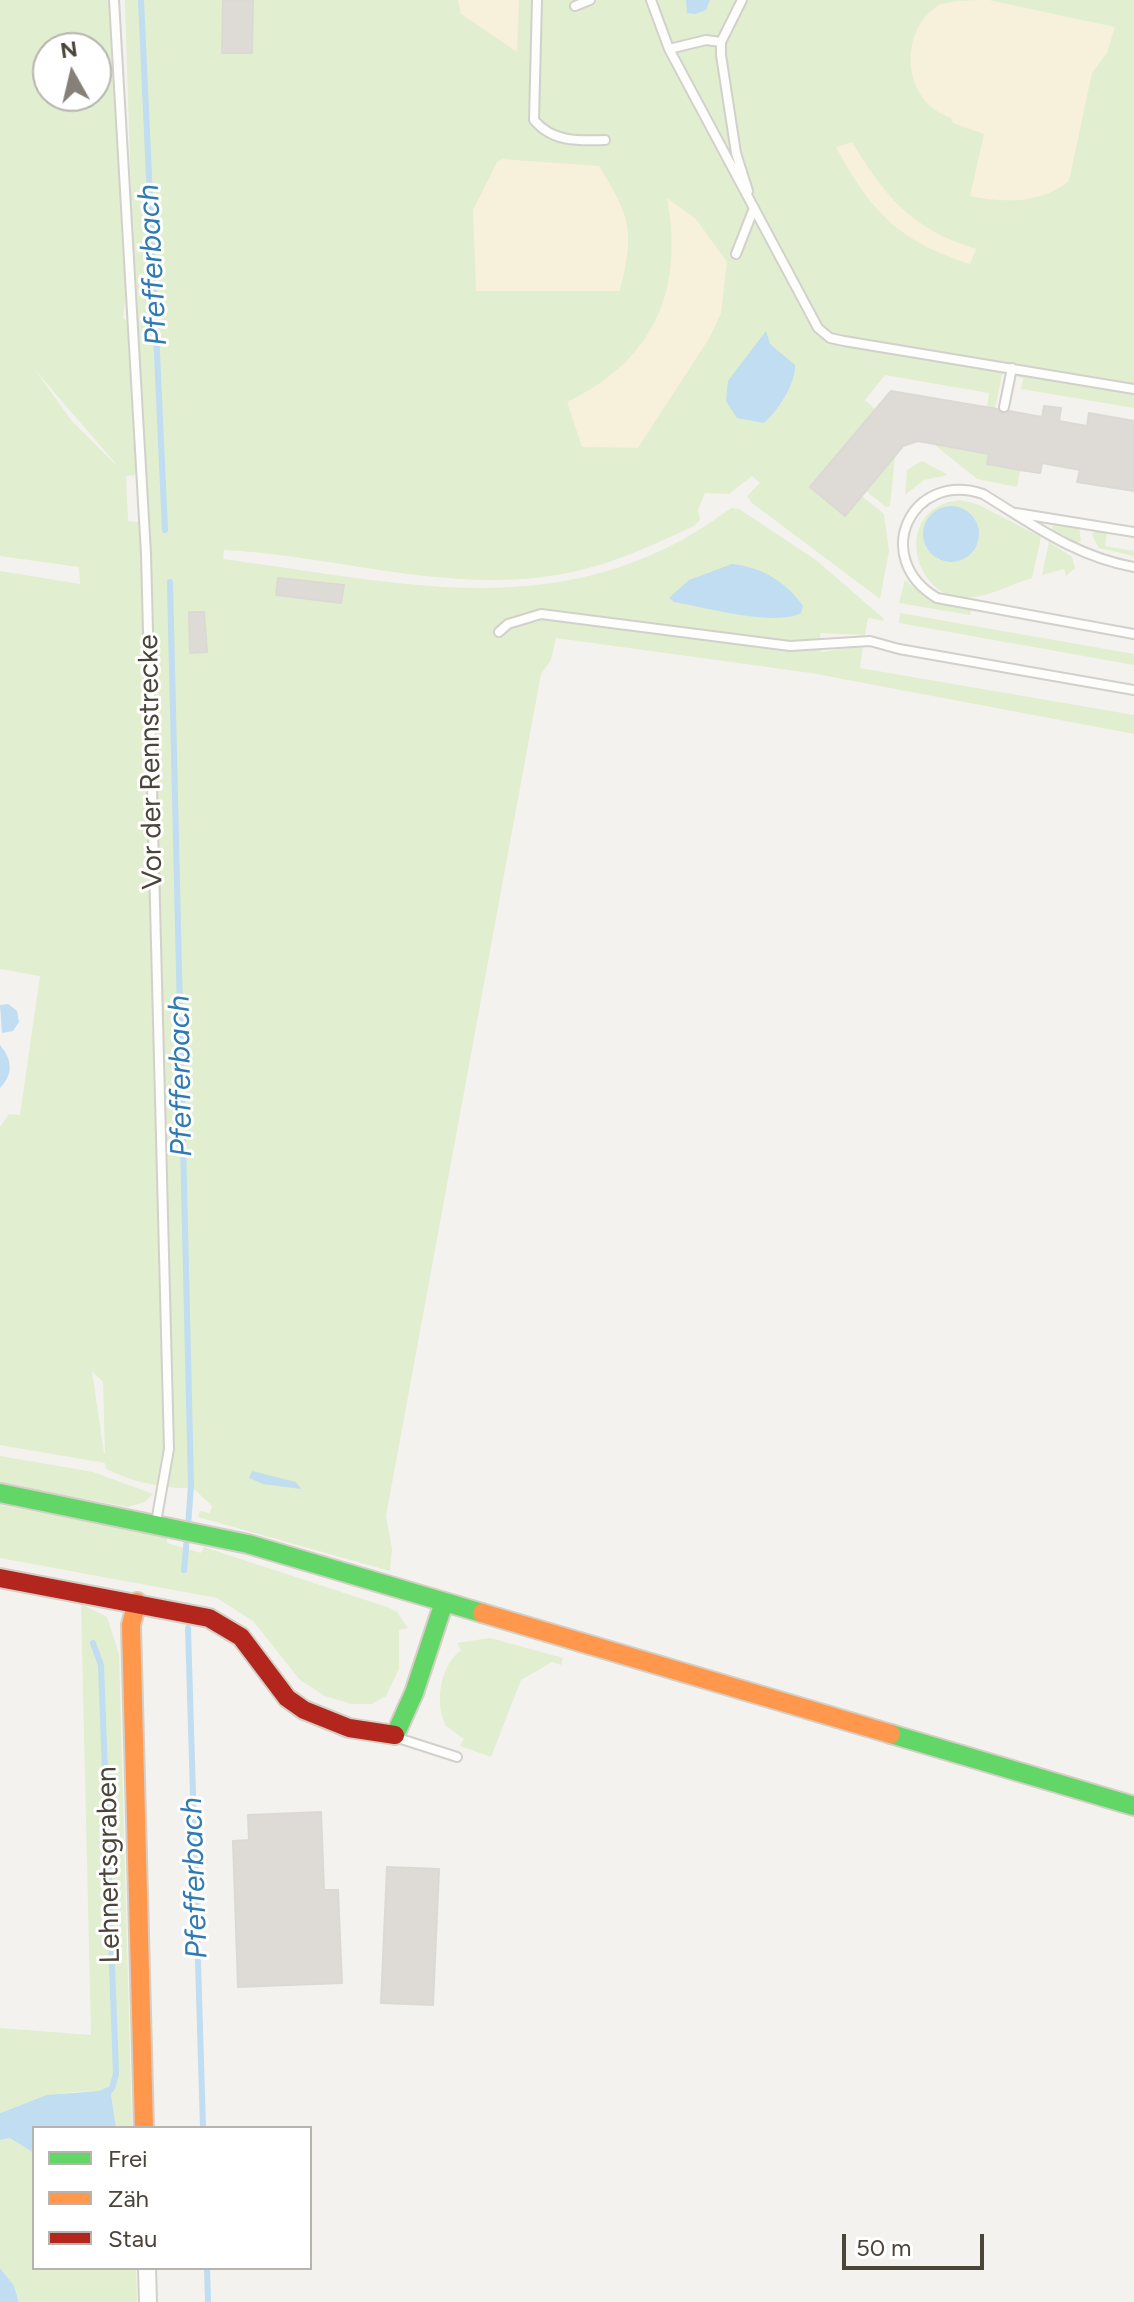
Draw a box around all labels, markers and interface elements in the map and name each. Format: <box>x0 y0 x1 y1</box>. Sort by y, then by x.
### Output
north arrow <box>32 32 112 112</box>
text: N <box>59 35 79 64</box>
water label: Pfefferbach <box>131 183 175 347</box>
street label: Vor der Rennstrecke <box>132 634 170 890</box>
water label: Pfefferbach <box>162 995 200 1157</box>
street label: Lehnertsgraben <box>90 1766 128 1964</box>
water label: Pfefferbach <box>174 1797 216 1959</box>
legend <box>32 2126 312 2270</box>
text: Frei <box>108 2144 148 2173</box>
text: Zäh <box>108 2184 149 2213</box>
scale bar <box>846 2218 988 2268</box>
text: Stau <box>108 2224 157 2253</box>
text: 50 m <box>856 2233 912 2262</box>

